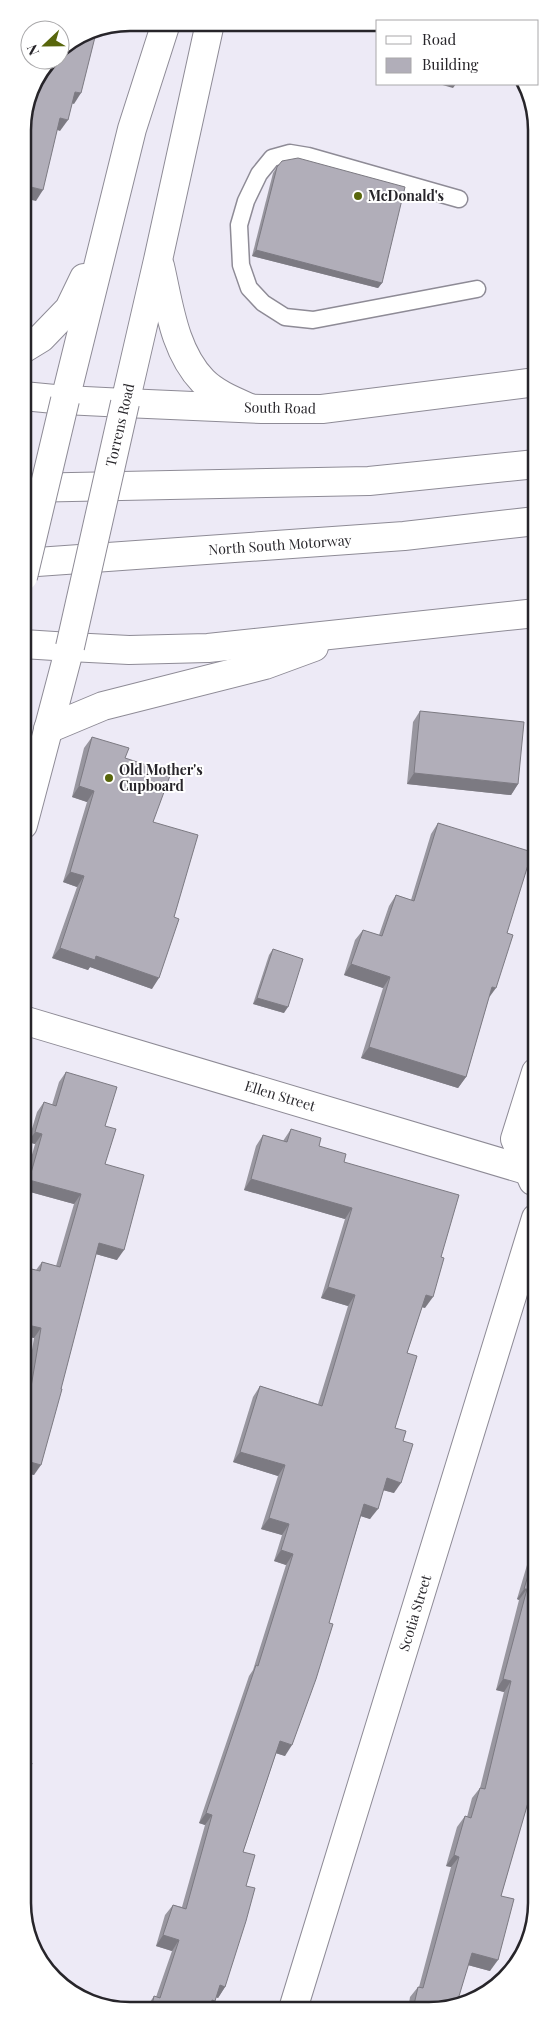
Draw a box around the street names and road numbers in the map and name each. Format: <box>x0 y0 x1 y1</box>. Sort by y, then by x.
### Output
street label: Torrens Road <box>101 381 138 468</box>
street label: South Road <box>244 397 316 418</box>
street label: North South Motorway <box>208 530 352 559</box>
street label: Ellen Street <box>243 1076 319 1116</box>
street label: Scotia Street <box>394 1571 435 1653</box>

